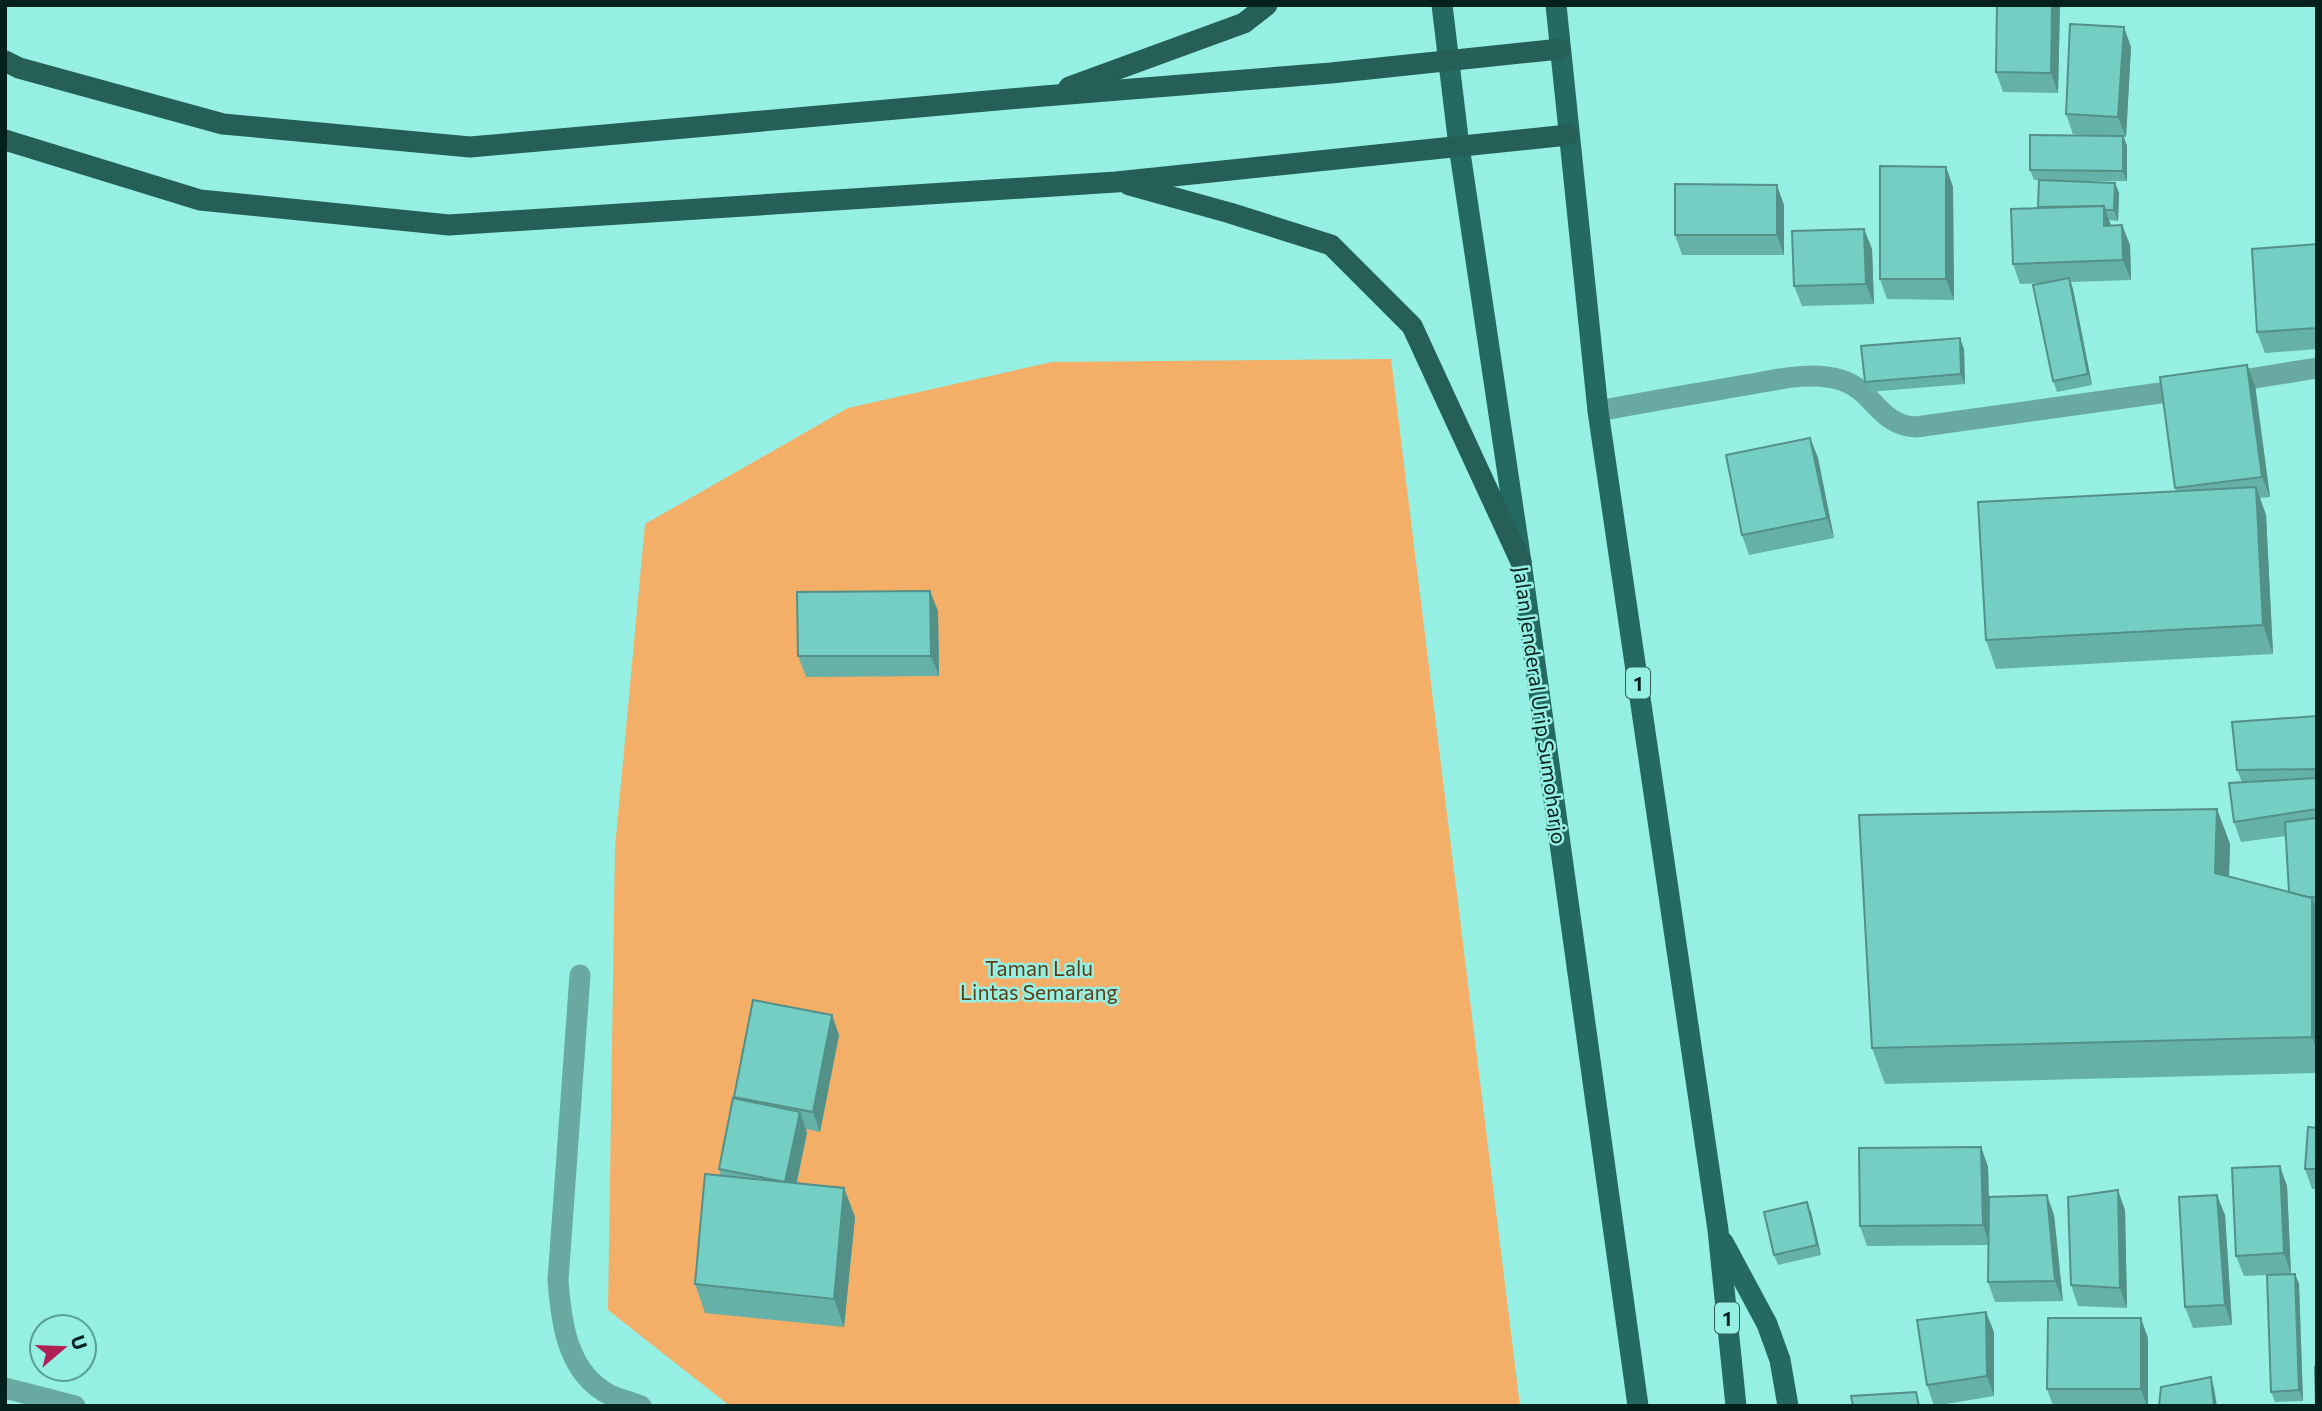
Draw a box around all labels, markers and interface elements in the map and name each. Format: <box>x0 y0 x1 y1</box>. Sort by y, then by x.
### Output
street label: Jalan Jenderal Urip Sumoharjo <box>1509 565 1573 845</box>
road number: 1 <box>1626 668 1650 698</box>
park label: Taman Lalu Lintas Semarang <box>960 955 1118 1004</box>
road number: 1 <box>1715 1302 1739 1334</box>
north arrow <box>28 1313 98 1383</box>
text: U <box>66 1332 93 1353</box>

